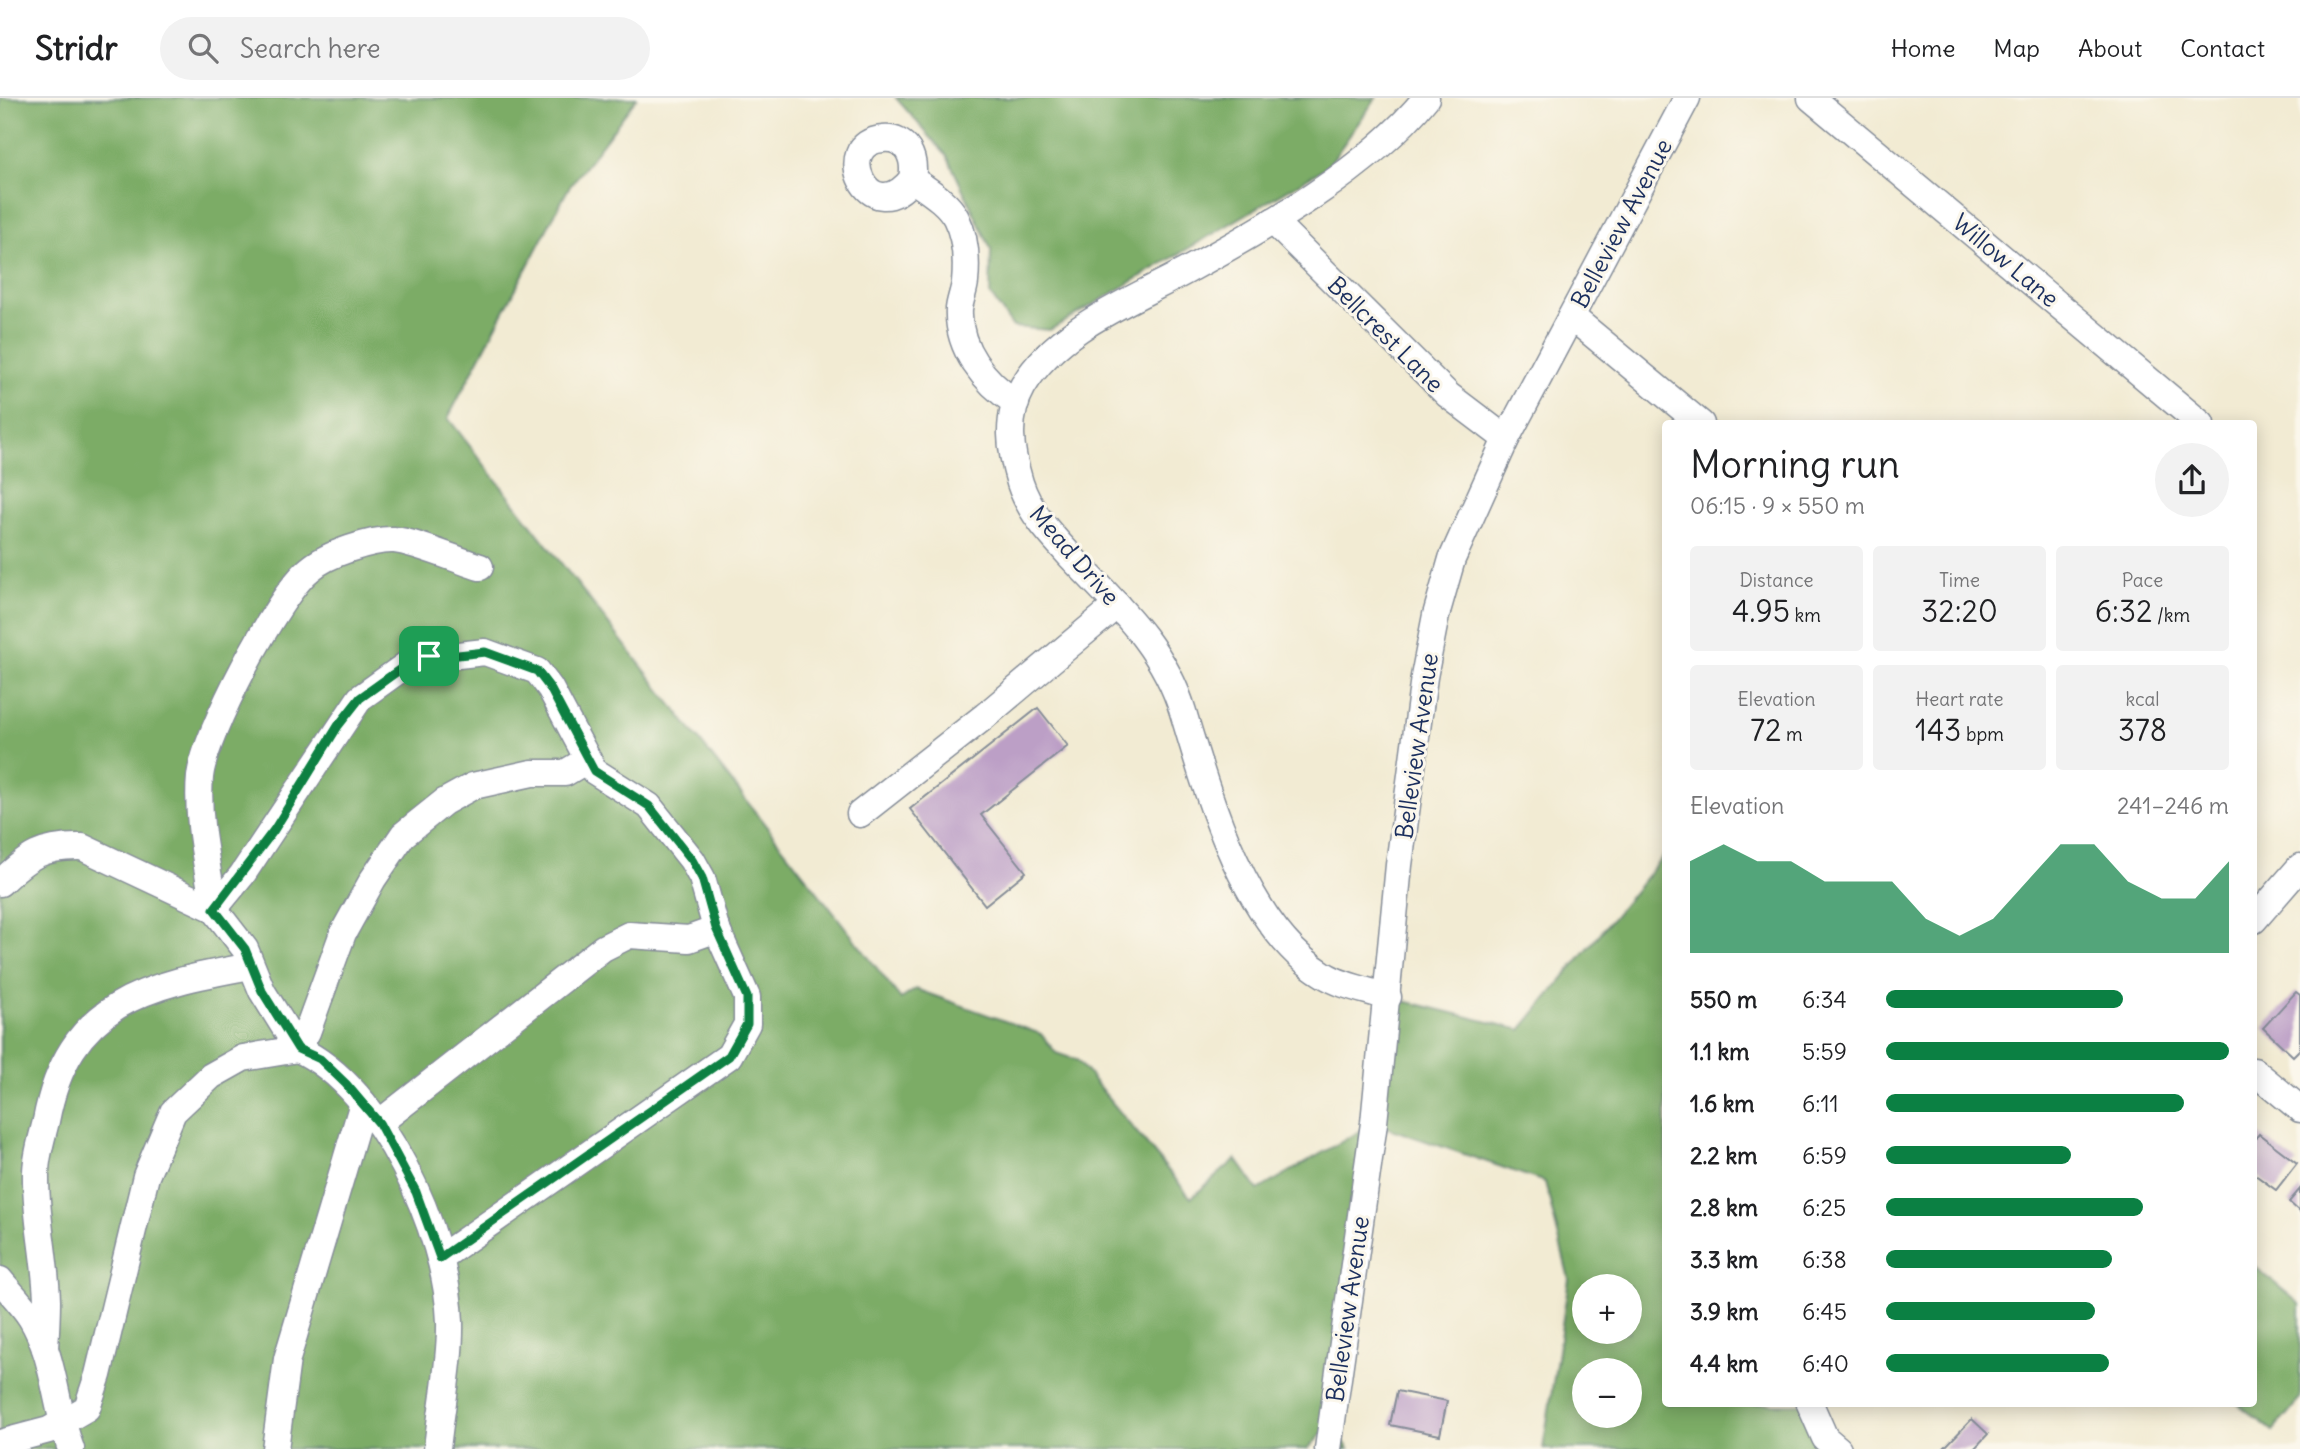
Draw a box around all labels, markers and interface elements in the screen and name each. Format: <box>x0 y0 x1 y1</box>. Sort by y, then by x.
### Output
search box <box>160 17 650 80</box>
text: Stridr <box>35 27 118 69</box>
icon: search <box>184 29 222 67</box>
text: Search here <box>240 32 381 65</box>
text: Home <box>1891 33 1955 63</box>
text: Map <box>1993 33 2040 63</box>
text: About <box>2078 33 2142 63</box>
text: Contact <box>2180 33 2265 63</box>
street label: Belleview Avenue <box>1564 133 1678 313</box>
street label: Willow Lane <box>1947 207 2065 313</box>
street label: Bellcrest Lane <box>1322 270 1450 398</box>
text: Morning run <box>1690 441 1900 488</box>
button: share <box>2155 443 2229 517</box>
text: 06:15 · 9 × 550 m <box>1690 491 1865 520</box>
street label: Mead Drive <box>1024 499 1126 611</box>
text: Distance <box>1739 568 1814 592</box>
text: Time <box>1939 568 1980 592</box>
text: Pace <box>2122 568 2163 592</box>
text: 4.95 <box>1732 592 1790 630</box>
text: 32:20 <box>1921 592 1998 630</box>
text: 6:32 <box>2095 592 2152 630</box>
text: km <box>1790 603 1821 627</box>
text: /km <box>2152 603 2190 627</box>
pin <box>399 626 459 686</box>
icon: arrive <box>410 637 448 675</box>
street label: Belleview Avenue <box>1388 651 1444 841</box>
text: Elevation <box>1738 687 1815 711</box>
text: Heart rate <box>1915 687 2004 711</box>
text: kcal <box>2125 687 2160 711</box>
text: 72 <box>1750 711 1781 749</box>
text: 143 <box>1915 711 1961 749</box>
text: 378 <box>2118 711 2167 749</box>
text: m <box>1781 722 1803 746</box>
text: bpm <box>1961 722 2004 746</box>
text: Elevation <box>1690 791 1784 820</box>
text: 241–246 m <box>2117 791 2229 820</box>
text: 550 m <box>1690 985 1757 1014</box>
text: 6:34 <box>1802 985 1847 1014</box>
text: 1.1 km <box>1690 1037 1749 1066</box>
text: 5:59 <box>1802 1037 1847 1066</box>
text: 1.6 km <box>1690 1089 1755 1118</box>
text: 6:11 <box>1802 1089 1839 1118</box>
text: 2.2 km <box>1690 1141 1757 1170</box>
text: 6:59 <box>1802 1141 1847 1170</box>
text: 2.8 km <box>1690 1193 1758 1222</box>
text: 6:25 <box>1802 1193 1846 1222</box>
street label: Belleview Avenue <box>1319 1214 1375 1404</box>
text: 3.3 km <box>1690 1245 1758 1274</box>
text: 6:38 <box>1802 1245 1847 1274</box>
map controls <box>1572 1274 1642 1428</box>
button: + <box>1572 1274 1642 1344</box>
text: 3.9 km <box>1690 1297 1758 1326</box>
text: 6:45 <box>1802 1297 1847 1326</box>
text: 4.4 km <box>1690 1349 1758 1378</box>
text: 6:40 <box>1802 1349 1849 1378</box>
button: − <box>1572 1358 1642 1428</box>

